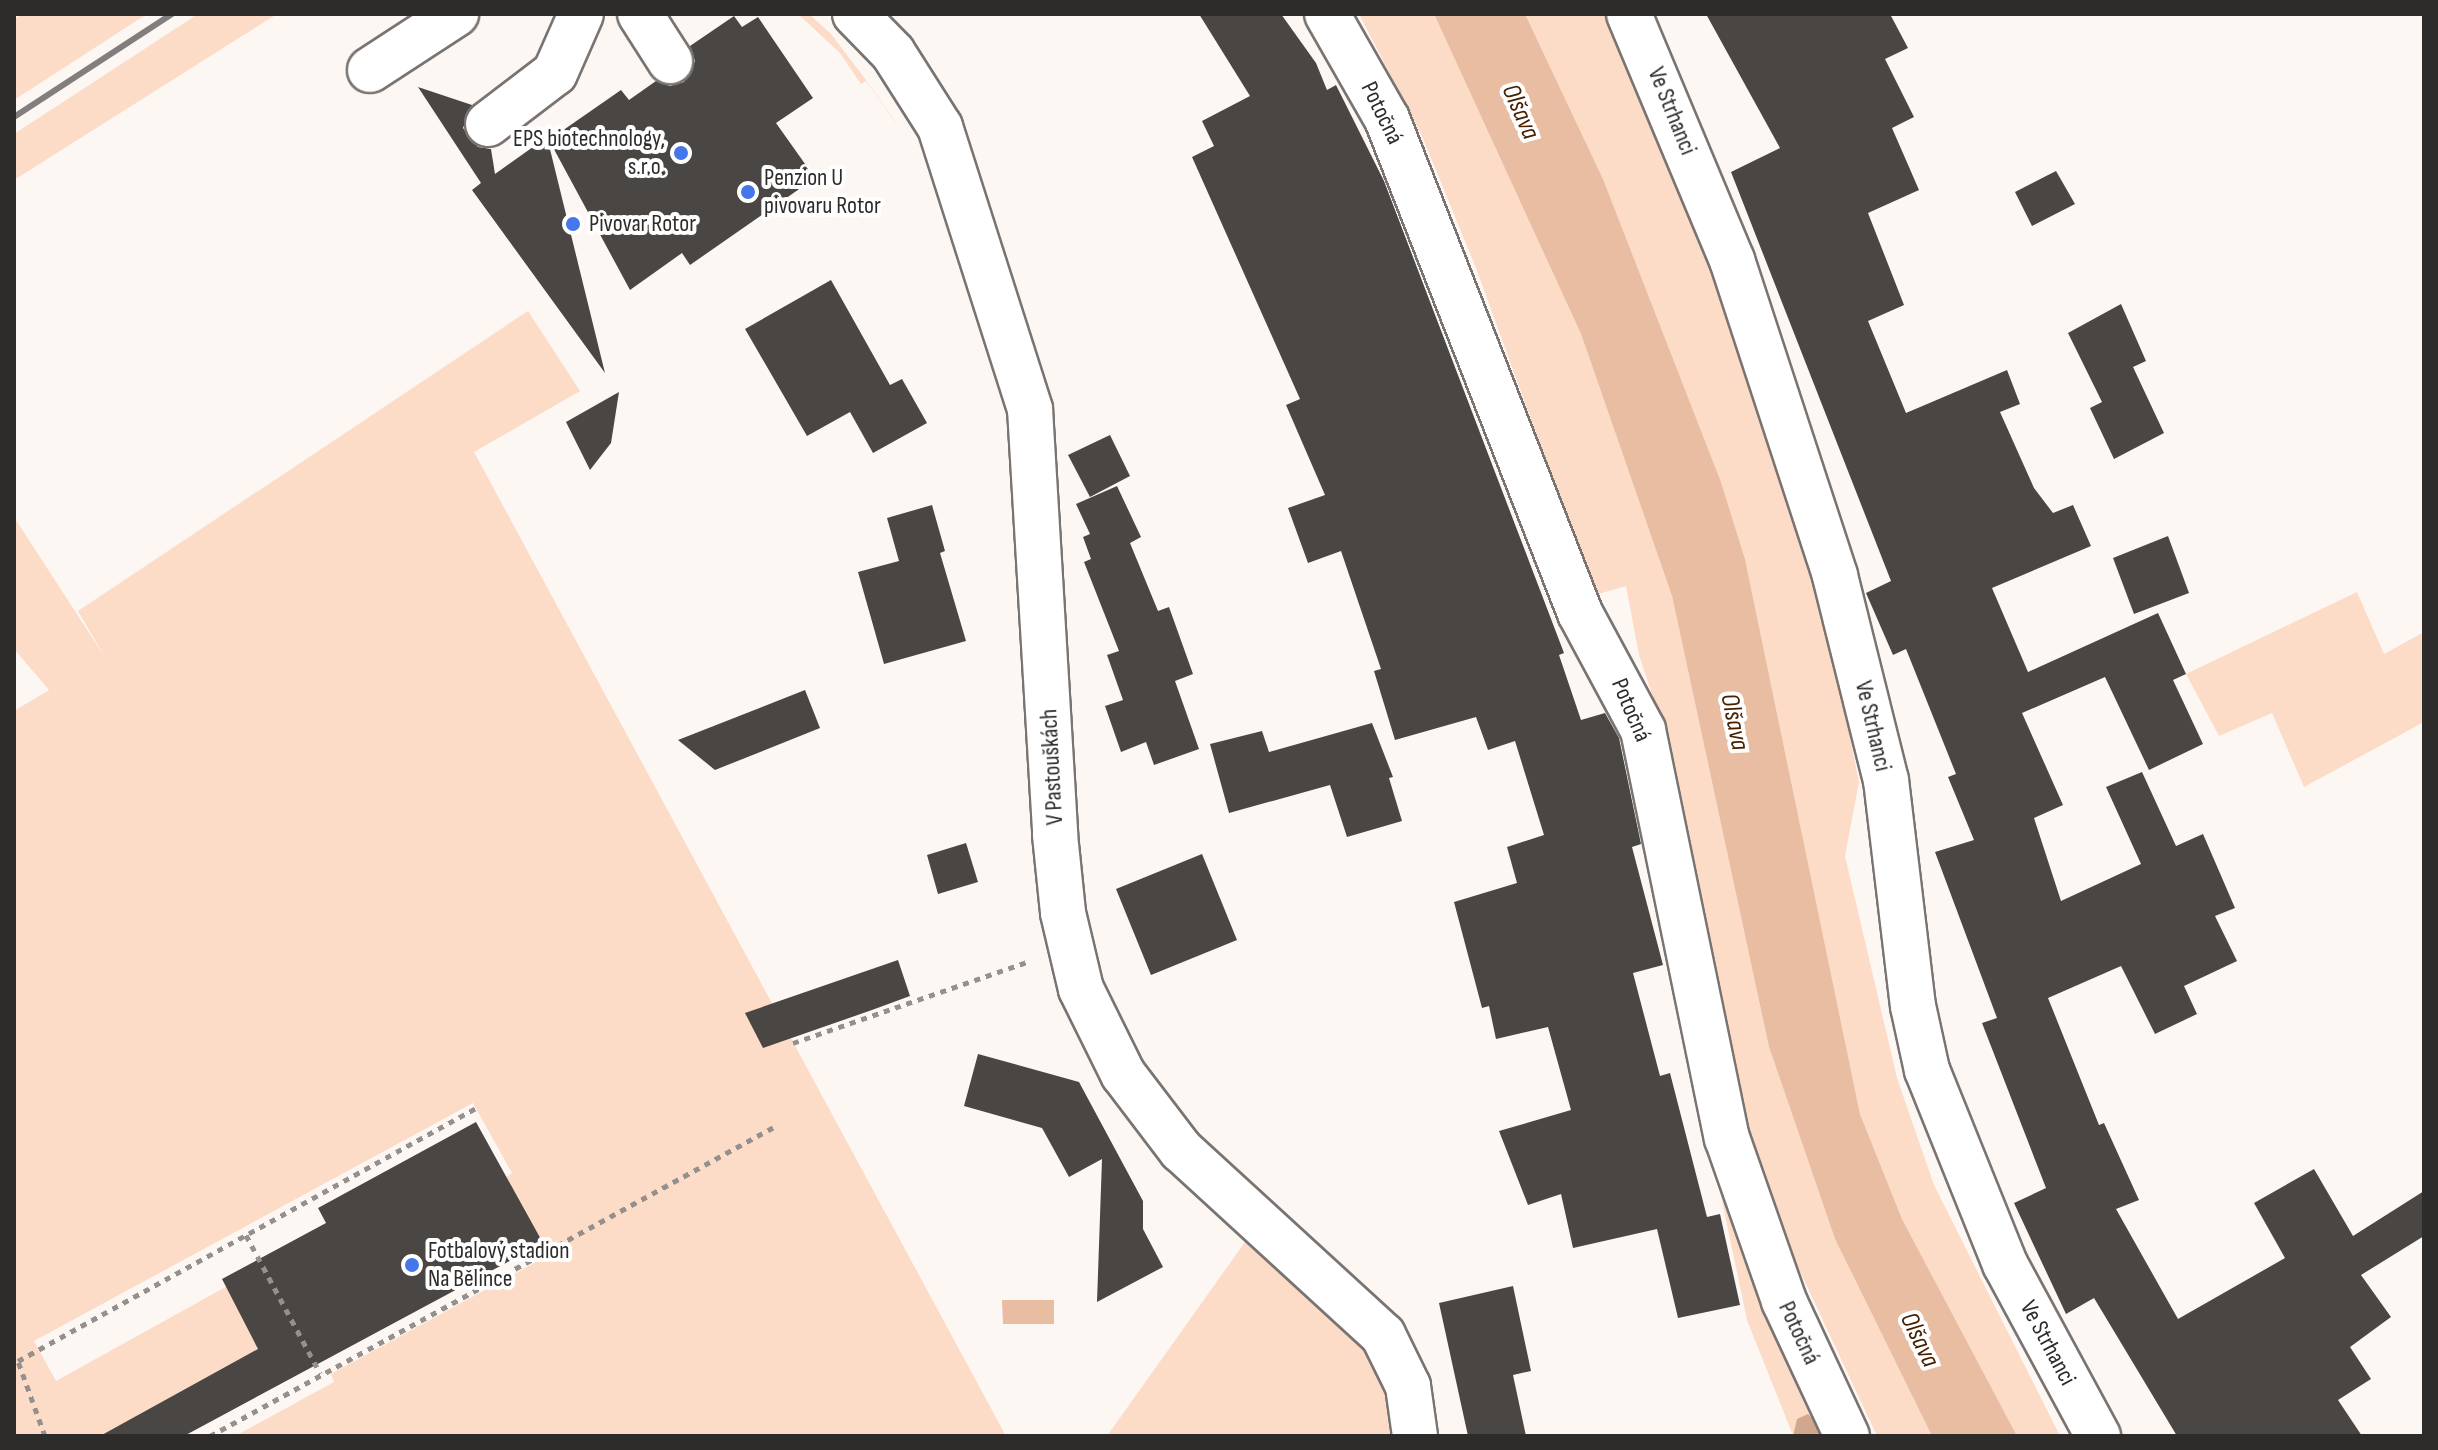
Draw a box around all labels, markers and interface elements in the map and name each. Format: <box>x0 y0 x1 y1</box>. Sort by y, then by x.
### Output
street label: Ve Strhanci <box>1641 63 1703 159</box>
street label: Potočná <box>1355 77 1409 149</box>
water label: Olšava <box>1494 80 1546 144</box>
place label: EPS biotechnology, s.r.o. <box>513 125 665 181</box>
marker: EPS biotechnology, s.r.o. <box>672 144 690 162</box>
place label: Penzion U pivovaru Rotor <box>764 164 881 220</box>
marker: Penzion U pivovaru Rotor <box>739 183 757 201</box>
place label: Pivovar Rotor <box>589 210 696 238</box>
marker: Pivovar Rotor <box>564 215 582 233</box>
street label: Potočná <box>1605 674 1657 746</box>
street label: Ve Strhanci <box>1849 678 1897 774</box>
water label: Olšava <box>1713 691 1755 753</box>
street label: V Pastouškách <box>1035 708 1069 826</box>
place label: Fotbalový stadion Na Bělince <box>428 1237 570 1293</box>
marker: Fotbalový stadion Na Bělince <box>403 1256 421 1274</box>
street label: Ve Strhanci <box>2014 1296 2082 1390</box>
street label: Potočná <box>1772 1297 1826 1369</box>
water label: Olšava <box>1892 1308 1946 1372</box>

